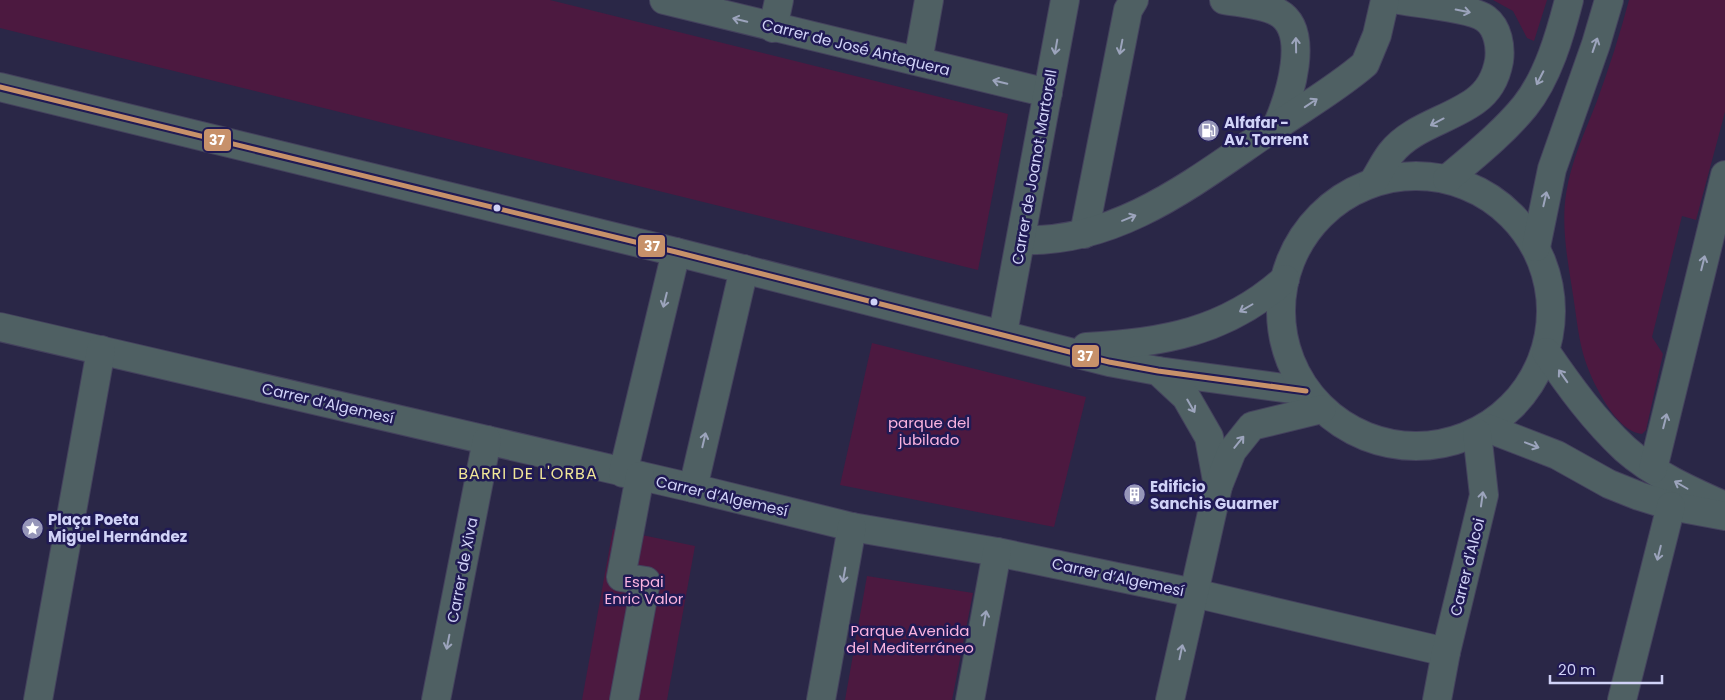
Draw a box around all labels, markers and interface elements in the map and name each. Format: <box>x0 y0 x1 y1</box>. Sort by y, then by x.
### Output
one-way arrow <box>1455 7 1471 16</box>
street label: Carrer de José Antequera <box>760 13 952 81</box>
one-way arrow <box>733 14 749 24</box>
one-way arrow <box>1291 37 1301 54</box>
one-way arrow <box>1591 37 1601 53</box>
one-way arrow <box>1051 38 1061 54</box>
one-way arrow <box>1116 38 1125 54</box>
street label: Carrer de Joanot Martorell <box>1007 68 1061 266</box>
one-way arrow <box>1535 71 1545 86</box>
one-way arrow <box>993 77 1009 86</box>
one-way arrow <box>1303 98 1317 108</box>
place label: Alfafar - Av. Torrent <box>1224 112 1309 150</box>
one-way arrow <box>1430 118 1445 127</box>
fuel station icon: Alfafar - Av. Torrent <box>1196 119 1220 143</box>
line badge: 37 <box>203 128 232 152</box>
text: 37 <box>209 130 225 150</box>
one-way arrow <box>1541 192 1550 208</box>
unlabelled marker <box>492 203 502 213</box>
one-way arrow <box>1121 213 1137 222</box>
line badge: 37 <box>637 234 666 258</box>
text: 37 <box>644 236 660 256</box>
one-way arrow <box>1699 256 1709 272</box>
one-way arrow <box>660 291 669 307</box>
unlabelled marker <box>869 297 879 307</box>
one-way arrow <box>1239 303 1254 313</box>
line badge: 37 <box>1071 344 1100 368</box>
text: 37 <box>1077 346 1093 366</box>
one-way arrow <box>1558 369 1568 383</box>
street label: Carrer d’Algemesí <box>260 378 396 428</box>
one-way arrow <box>1186 399 1196 414</box>
park label: parque del jubilado <box>888 412 970 450</box>
one-way arrow <box>1661 414 1670 430</box>
one-way arrow <box>700 433 709 449</box>
one-way arrow <box>1234 436 1245 449</box>
one-way arrow <box>1525 442 1540 451</box>
district label: BARRI DE L'ORBA <box>458 462 598 485</box>
street label: Carrer d’Algemesí <box>654 471 790 521</box>
place label: Edificio Sanchis Guarner <box>1150 476 1279 514</box>
one-way arrow <box>1674 479 1689 489</box>
building icon: Edificio Sanchis Guarner <box>1122 483 1146 507</box>
one-way arrow <box>1478 492 1488 508</box>
place label: Plaça Poeta Miguel Hernández <box>48 509 187 547</box>
place icon: Plaça Poeta Miguel Hernández <box>20 516 44 540</box>
street label: Carrer de Xiva <box>442 516 482 624</box>
street label: Carrer d'Alcoi <box>1445 516 1489 618</box>
one-way arrow <box>1654 545 1663 561</box>
street label: Carrer d’Algemesí <box>1050 553 1186 601</box>
one-way arrow <box>838 567 848 583</box>
park label: Espai Enric Valor <box>605 571 684 609</box>
one-way arrow <box>980 610 990 626</box>
park label: Parque Avenida del Mediterráneo <box>846 620 974 658</box>
one-way arrow <box>442 634 452 650</box>
one-way arrow <box>1177 645 1186 661</box>
scale bar <box>1550 652 1662 684</box>
text: 20 m <box>1558 659 1596 680</box>

